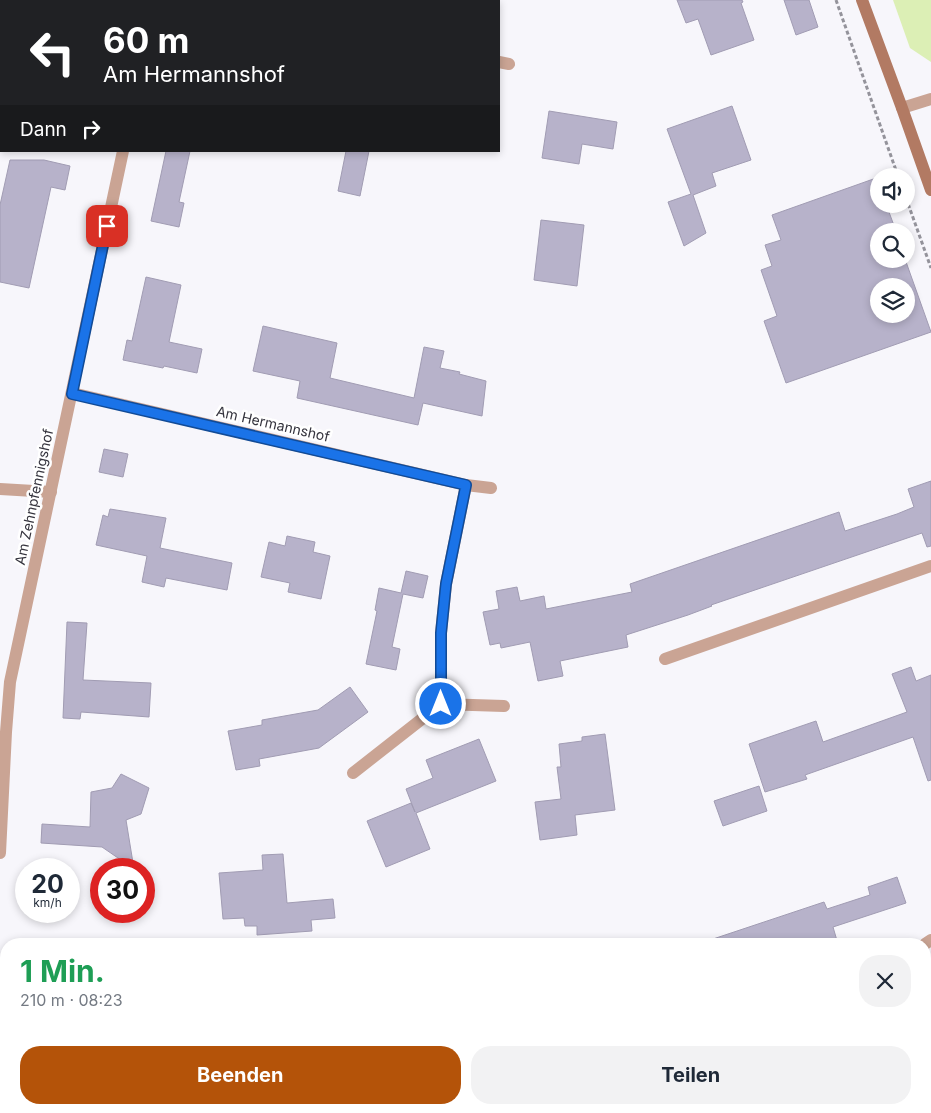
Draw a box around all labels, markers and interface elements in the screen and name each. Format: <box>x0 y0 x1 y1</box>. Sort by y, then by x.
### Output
text: 60 m <box>103 19 190 61</box>
icon: left <box>20 20 85 85</box>
text: Am Hermannshof <box>103 61 285 87</box>
icon: right <box>77 115 105 143</box>
text: Dann <box>20 118 67 141</box>
map controls <box>870 168 915 323</box>
button: sound <box>870 168 915 213</box>
pin <box>86 205 128 247</box>
icon: arrive <box>93 212 121 240</box>
button: search <box>870 223 915 268</box>
button: layers <box>870 278 915 323</box>
street label: Am Hermannshof <box>215 402 331 445</box>
street label: Am Zehnpfennigshof <box>11 427 56 566</box>
position arrow <box>414 677 466 729</box>
speed limit sign: 30 <box>90 858 155 923</box>
text: 20 <box>31 869 64 899</box>
text: km/h <box>33 895 62 910</box>
text: 1 Min. <box>20 953 105 989</box>
button: close <box>859 955 911 1007</box>
text: 210 m · 08:23 <box>20 990 123 1010</box>
button: Beenden <box>20 1046 461 1104</box>
button: Teilen <box>471 1046 911 1104</box>

